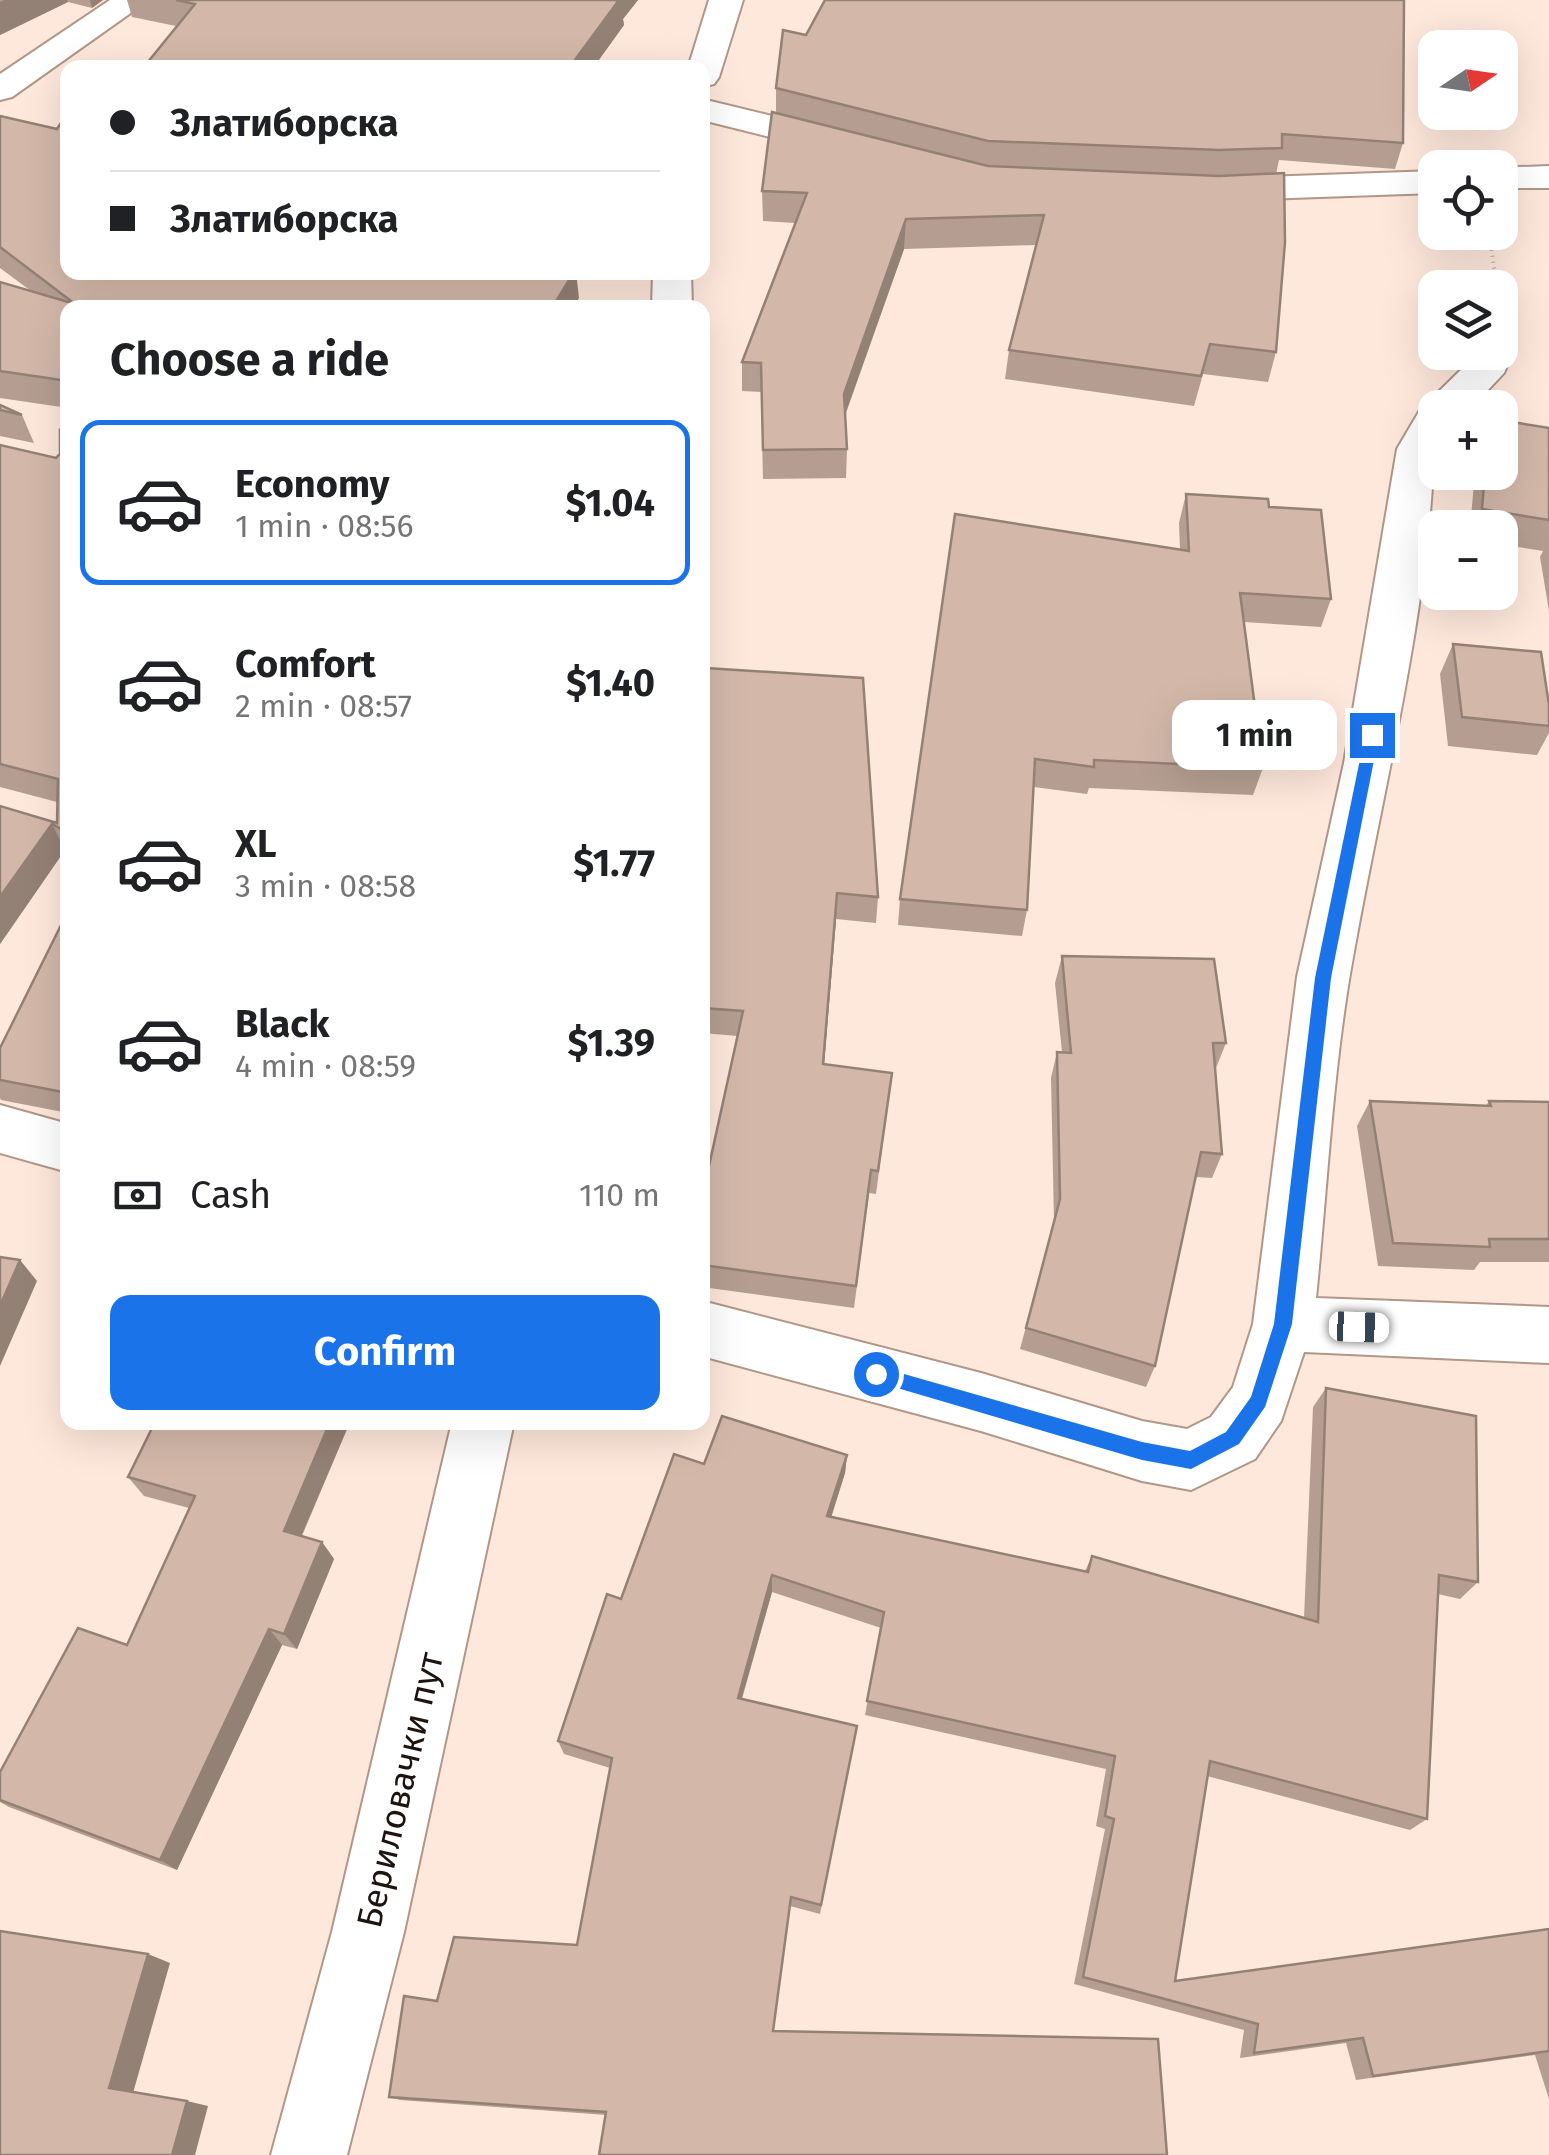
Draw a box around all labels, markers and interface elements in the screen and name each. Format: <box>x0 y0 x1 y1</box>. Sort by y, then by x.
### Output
north arrow <box>1418 30 1518 130</box>
map controls <box>1418 30 1518 610</box>
text: Златиборска <box>170 100 399 146</box>
button: locate <box>1418 150 1518 250</box>
text: Златиборска <box>170 196 399 242</box>
button: layers <box>1418 270 1518 370</box>
text: Choose a ride <box>110 333 389 387</box>
button: + <box>1418 390 1518 490</box>
icon: car <box>115 458 205 548</box>
text: Economy <box>235 461 390 507</box>
text: $1.04 <box>566 480 655 526</box>
text: 1 min · 08:56 <box>235 507 414 545</box>
button: − <box>1418 510 1518 610</box>
icon: car <box>115 638 205 728</box>
text: Comfort <box>235 641 376 687</box>
text: $1.40 <box>566 660 655 706</box>
text: 2 min · 08:57 <box>235 687 412 725</box>
callout: 1 min <box>1172 700 1337 770</box>
route end <box>1350 713 1395 758</box>
text: 1 min <box>1216 716 1293 754</box>
icon: car <box>115 818 205 908</box>
text: XL <box>235 821 277 867</box>
text: $1.77 <box>573 840 655 886</box>
text: 3 min · 08:58 <box>235 867 416 905</box>
icon: car <box>115 998 205 1088</box>
text: Black <box>235 1001 330 1047</box>
text: $1.39 <box>568 1020 655 1066</box>
text: 4 min · 08:59 <box>235 1047 416 1085</box>
icon: cash <box>110 1168 165 1223</box>
text: Cash <box>190 1172 271 1218</box>
text: 110 m <box>579 1176 660 1214</box>
button: Confirm <box>110 1295 660 1410</box>
car <box>1328 1311 1390 1343</box>
route start <box>854 1352 899 1397</box>
street label: Бериловачки пут <box>348 1648 452 1932</box>

